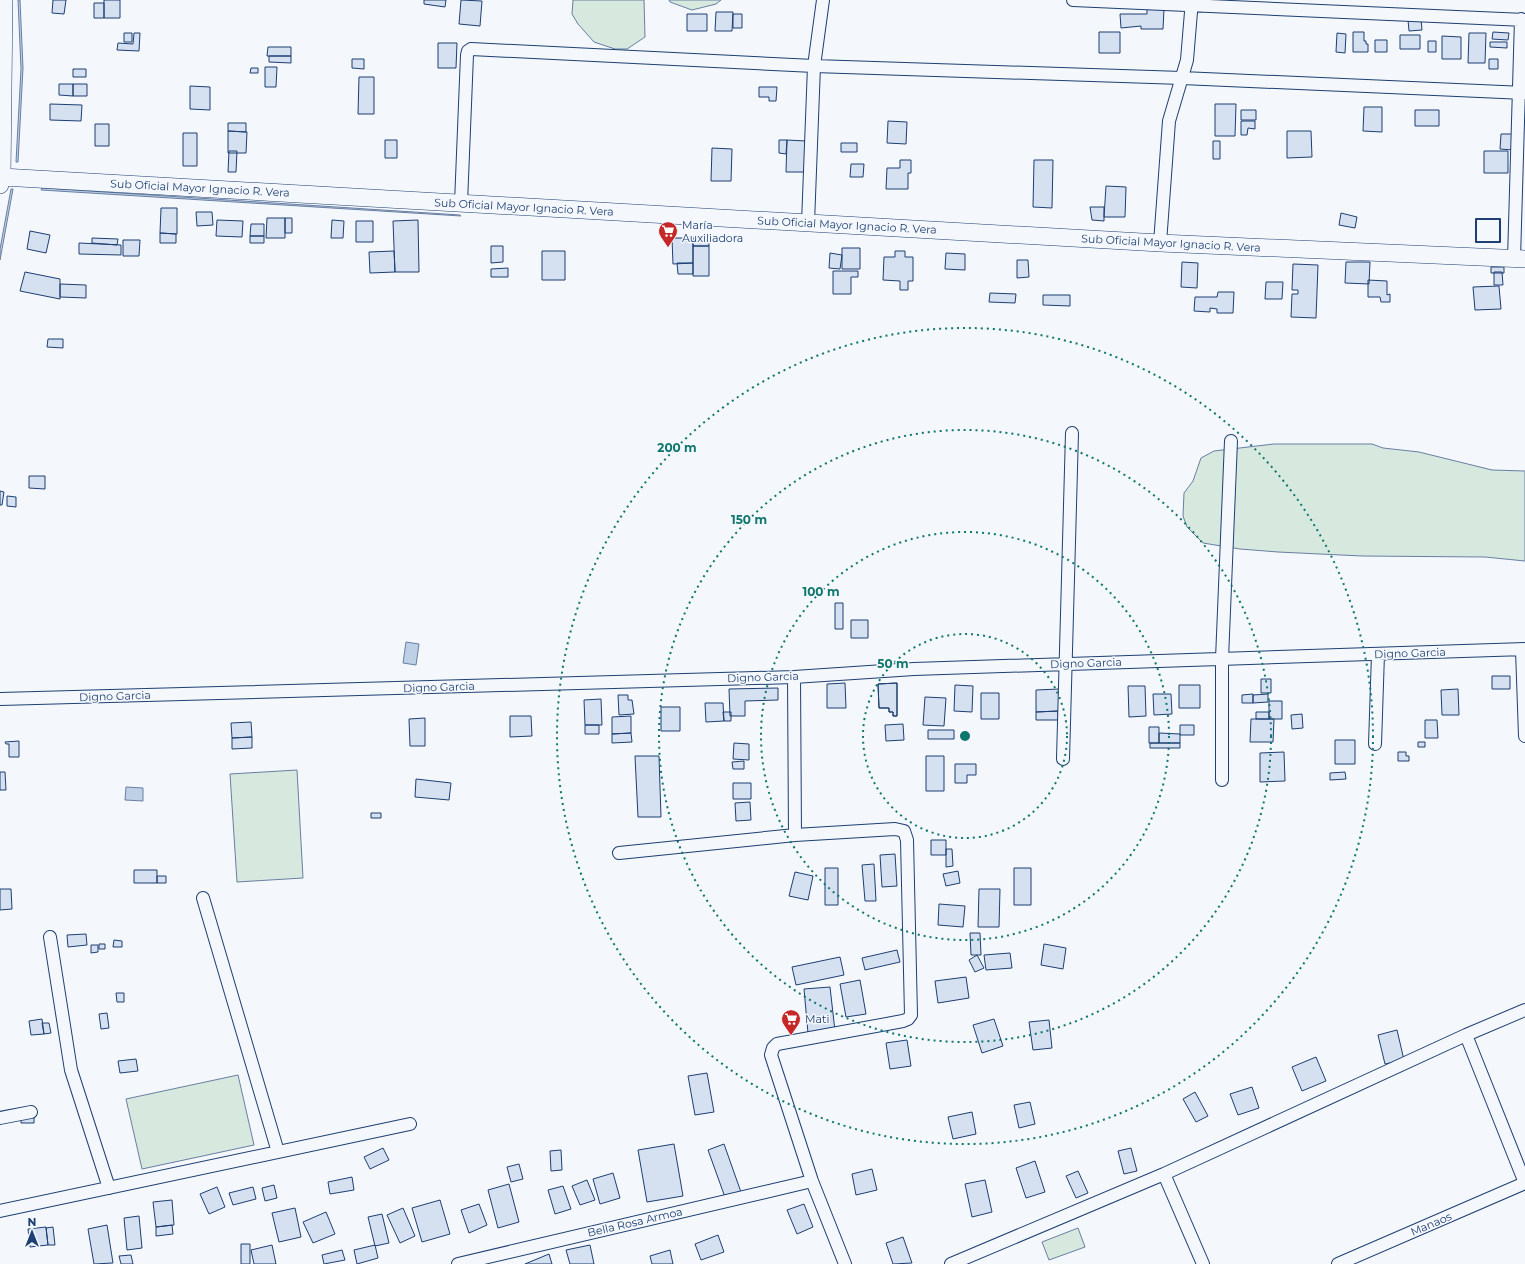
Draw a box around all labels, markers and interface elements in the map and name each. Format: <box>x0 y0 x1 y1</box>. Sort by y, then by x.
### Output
street label: Sub Oficial Mayor Ignacio R. Vera <box>110 176 290 200</box>
street label: Sub Oficial Mayor Ignacio R. Vera <box>434 195 614 219</box>
street label: Sub Oficial Mayor Ignacio R. Vera <box>757 213 937 237</box>
place label: María Auxiliadora <box>682 218 743 245</box>
supermarket icon: María Auxiliadora <box>657 220 679 248</box>
street label: Sub Oficial Mayor Ignacio R. Vera <box>1081 231 1261 255</box>
text: 200 m <box>657 440 697 455</box>
text: 150 m <box>731 512 767 527</box>
text: 100 m <box>803 584 839 599</box>
street label: Digno Garcia <box>1374 645 1446 661</box>
street label: Digno Garcia <box>1050 655 1122 671</box>
text: 50 m <box>877 656 909 671</box>
street label: Digno Garcia <box>727 669 799 685</box>
street label: Digno Garcia <box>403 679 475 695</box>
street label: Digno Garcia <box>79 688 151 704</box>
centre of rings <box>958 729 972 743</box>
supermarket icon: Mati <box>780 1008 802 1036</box>
place label: Mati <box>805 1012 829 1026</box>
street label: Bella Rosa Armoa <box>586 1204 684 1240</box>
street label: Manaos <box>1408 1209 1454 1239</box>
north arrow <box>12 1212 52 1252</box>
text: N <box>28 1215 36 1229</box>

